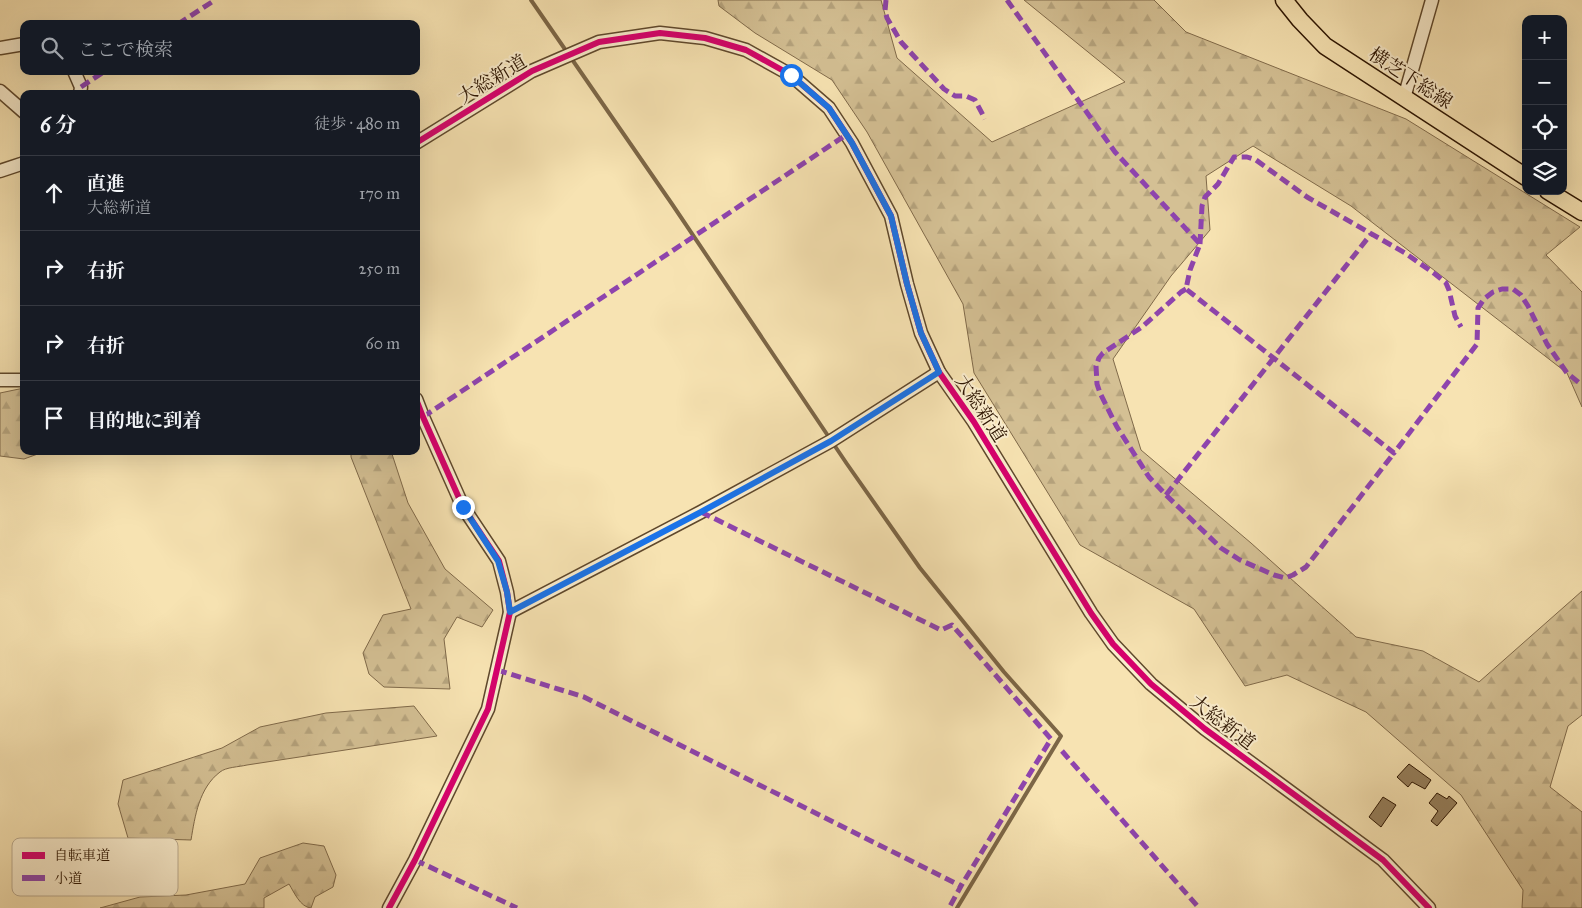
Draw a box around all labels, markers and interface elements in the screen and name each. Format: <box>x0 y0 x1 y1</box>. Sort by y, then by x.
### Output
map controls <box>1522 15 1567 195</box>
button: + <box>1522 15 1567 60</box>
search box <box>20 20 420 75</box>
icon: search <box>38 34 66 62</box>
text: ここで検索 <box>78 38 173 61</box>
street label: 横芝下総線 <box>1365 42 1457 114</box>
street label: 大総新道 <box>453 50 531 108</box>
button: − <box>1522 60 1567 105</box>
route start <box>780 64 803 87</box>
button: locate <box>1522 105 1567 150</box>
text: 6 分 <box>40 112 76 138</box>
text: 徒歩 · 480 m <box>314 114 400 133</box>
button: layers <box>1522 150 1567 195</box>
text: 直進 <box>87 172 125 195</box>
icon: ahead <box>40 179 68 207</box>
text: 170 m <box>359 184 400 203</box>
text: 大総新道 <box>87 198 151 217</box>
icon: right <box>40 254 68 282</box>
text: 右折 <box>87 259 125 282</box>
text: 250 m <box>359 259 400 278</box>
icon: right <box>40 329 68 357</box>
text: 右折 <box>87 334 125 357</box>
text: 60 m <box>366 334 400 353</box>
street label: 大総新道 <box>951 370 1011 446</box>
icon: arrive <box>40 404 68 432</box>
text: 目的地に到着 <box>87 409 201 432</box>
route end <box>452 496 475 519</box>
street label: 大総新道 <box>1186 690 1260 754</box>
legend <box>12 838 178 896</box>
text: 自転車道 <box>54 847 110 864</box>
text: 小道 <box>54 870 82 887</box>

